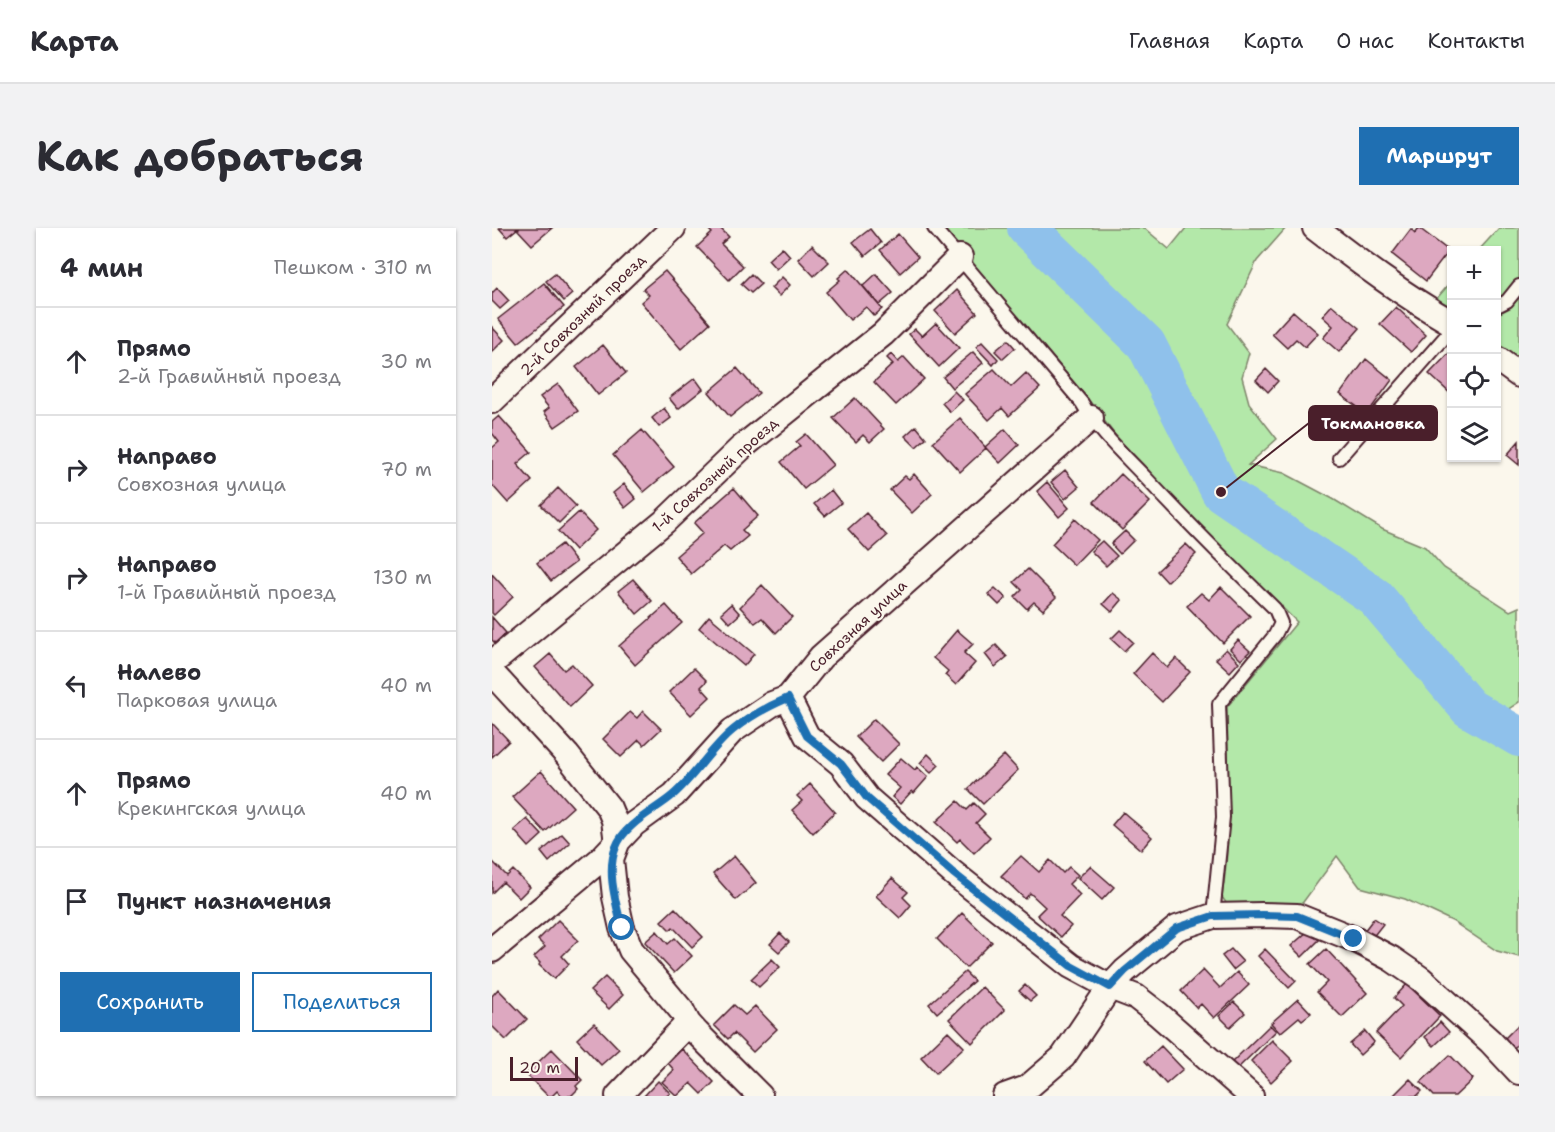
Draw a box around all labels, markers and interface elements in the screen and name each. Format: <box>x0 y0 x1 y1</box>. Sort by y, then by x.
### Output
text: Карта <box>30 22 119 60</box>
text: Главная <box>1129 27 1210 55</box>
text: Карта <box>1243 27 1303 55</box>
text: О нас <box>1336 27 1394 55</box>
text: Контакты <box>1427 27 1525 55</box>
button: Маршрут <box>1359 127 1519 185</box>
text: Как добраться <box>36 128 364 184</box>
map controls <box>1447 246 1501 462</box>
button: + <box>1447 246 1501 300</box>
text: 4 мин <box>60 250 143 285</box>
street label: 2-й Совхозный проезд <box>516 250 650 380</box>
text: Пешком · 310 m <box>274 254 432 280</box>
button: − <box>1447 300 1501 354</box>
text: Прямо <box>117 334 191 363</box>
icon: ahead <box>60 345 93 378</box>
text: 30 m <box>380 348 432 374</box>
button: locate <box>1447 354 1501 408</box>
text: 2-й Гравийный проезд <box>117 363 341 389</box>
callout: Токмановка <box>1309 406 1437 440</box>
button: layers <box>1447 408 1501 462</box>
street label: 1-й Совхозный проезд <box>648 413 783 537</box>
text: Токмановка <box>1321 413 1425 434</box>
text: Направо <box>117 442 217 471</box>
icon: right <box>60 453 93 486</box>
text: 70 m <box>380 456 432 482</box>
text: Совхозная улица <box>117 471 286 497</box>
text: Направо <box>117 550 217 579</box>
icon: right <box>60 561 93 594</box>
text: 130 m <box>373 564 432 590</box>
street label: Совхозная улица <box>805 575 912 677</box>
text: 1-й Гравийный проезд <box>117 579 336 605</box>
text: Налево <box>117 658 201 687</box>
icon: left <box>60 669 93 702</box>
text: 40 m <box>380 672 432 698</box>
text: Парковая улица <box>117 687 277 713</box>
text: Прямо <box>117 766 191 795</box>
icon: ahead <box>60 777 93 810</box>
text: 40 m <box>380 780 432 806</box>
text: Крекингская улица <box>117 795 305 821</box>
icon: arrive <box>60 885 93 918</box>
text: Пункт назначения <box>117 887 331 916</box>
route start <box>608 914 634 940</box>
route end <box>1340 925 1366 951</box>
button: Сохранить <box>60 972 240 1032</box>
button: Поделиться <box>252 972 432 1032</box>
scale bar <box>510 1054 578 1082</box>
text: 20 m <box>519 1057 560 1078</box>

